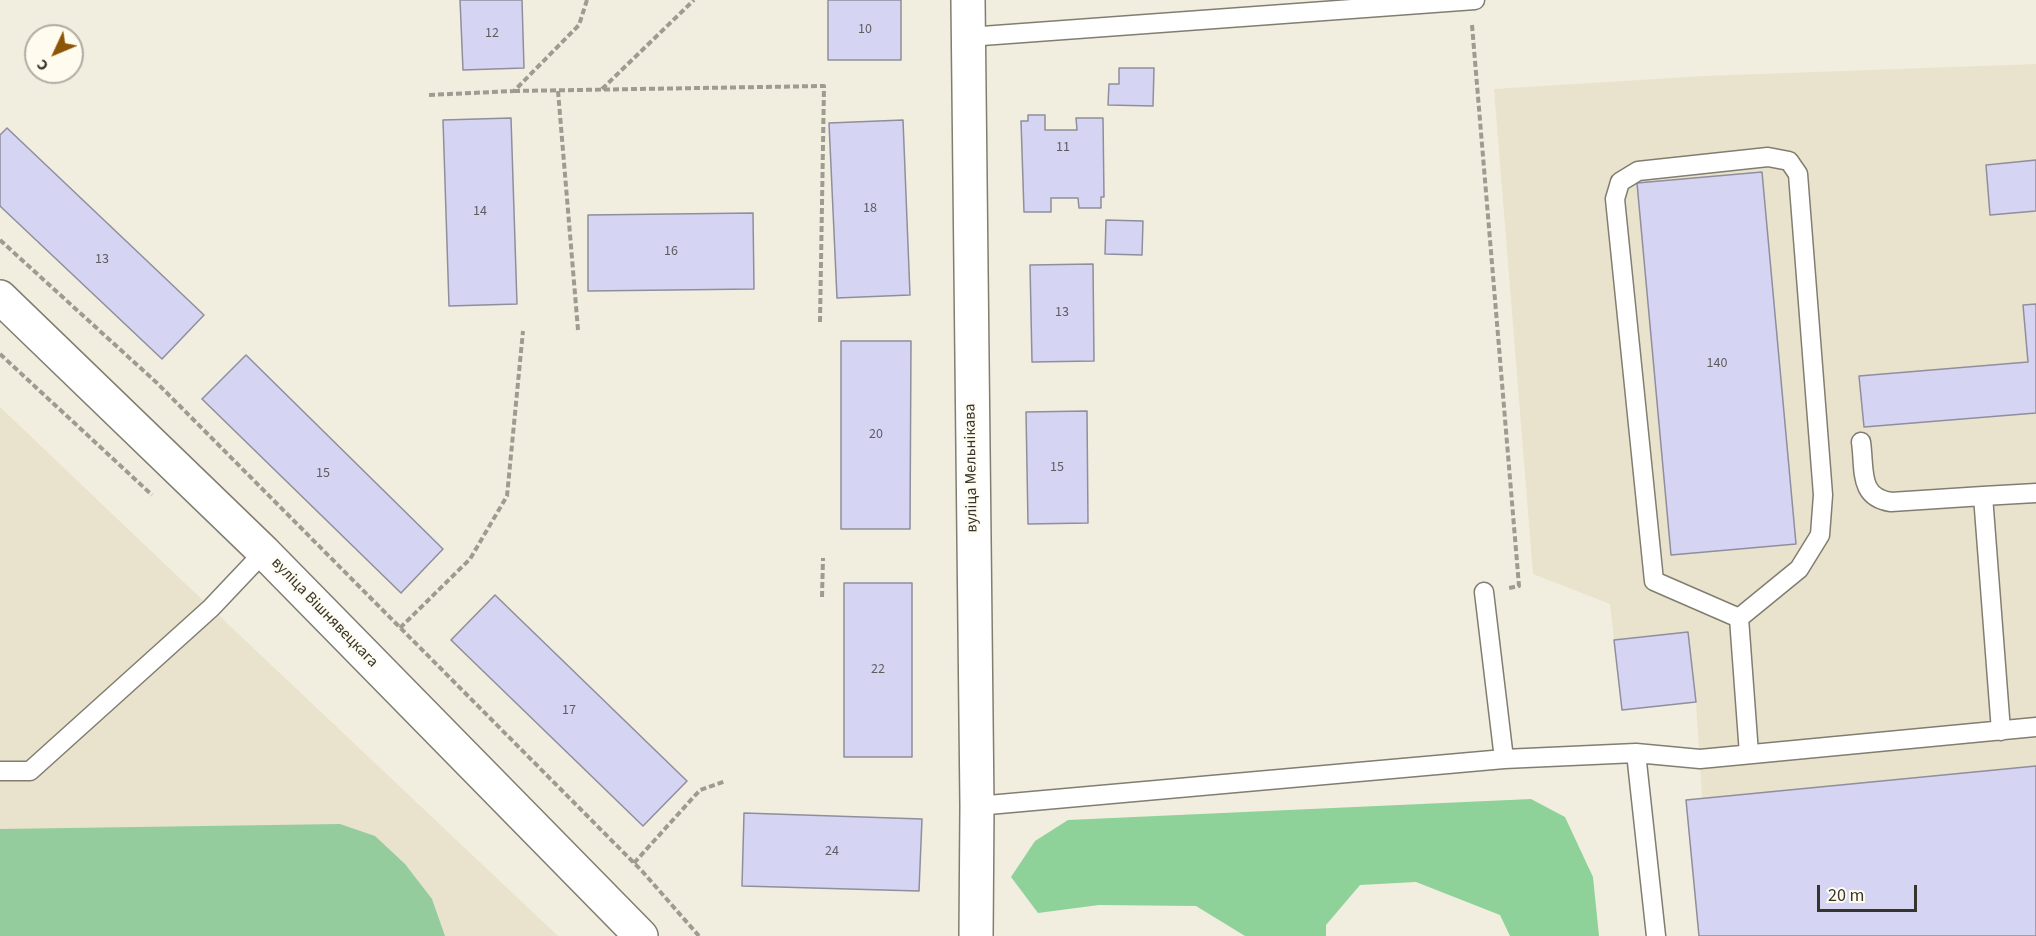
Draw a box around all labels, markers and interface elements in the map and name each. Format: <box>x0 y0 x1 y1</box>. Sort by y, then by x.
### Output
house number: 10 <box>858 22 872 38</box>
north arrow <box>24 24 84 84</box>
house number: 12 <box>485 26 499 42</box>
text: С <box>31 54 54 76</box>
house number: 11 <box>1056 140 1070 156</box>
house number: 18 <box>863 201 877 217</box>
house number: 14 <box>473 204 487 220</box>
house number: 16 <box>664 244 678 260</box>
house number: 13 <box>95 252 109 268</box>
house number: 13 <box>1055 305 1069 321</box>
house number: 140 <box>1707 356 1727 372</box>
street label: вуліца Мельнікава <box>961 403 983 533</box>
house number: 20 <box>869 427 883 443</box>
house number: 15 <box>1050 460 1064 476</box>
house number: 15 <box>316 466 330 482</box>
street label: вуліца Вішнявецкага <box>267 554 381 672</box>
house number: 22 <box>871 662 885 678</box>
house number: 17 <box>562 703 576 719</box>
house number: 24 <box>825 844 839 860</box>
scale bar <box>1820 873 1920 911</box>
text: 20 m <box>1828 883 1864 908</box>

